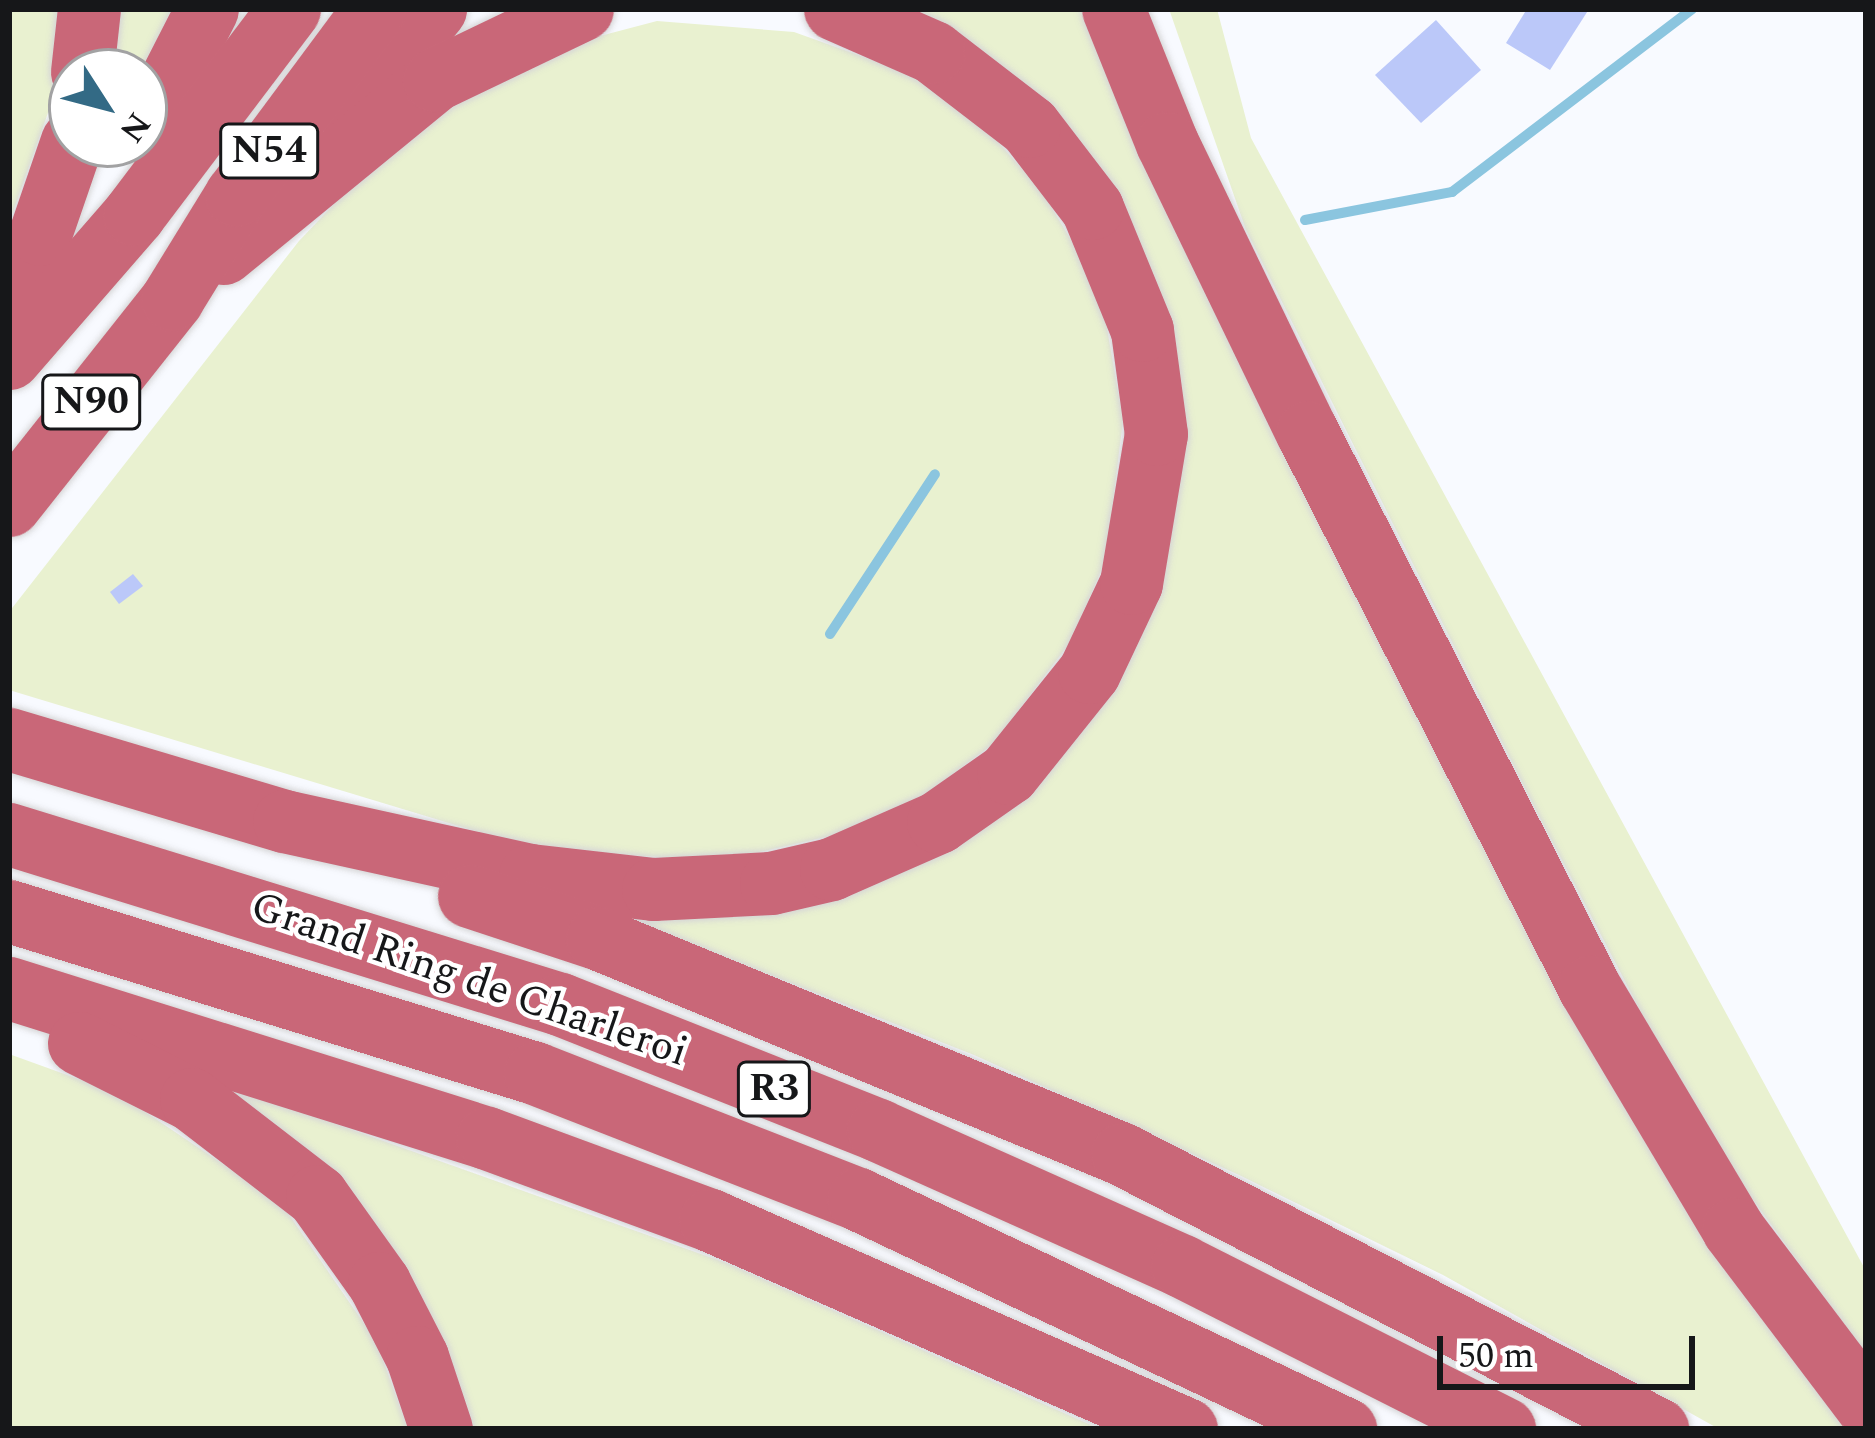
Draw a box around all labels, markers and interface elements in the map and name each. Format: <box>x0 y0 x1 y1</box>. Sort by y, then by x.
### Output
north arrow <box>48 48 168 168</box>
text: N <box>107 102 163 153</box>
road number: N54 <box>218 118 320 184</box>
road number: N90 <box>40 369 142 435</box>
street label: Grand Ring de Charleroi <box>244 882 694 1078</box>
road number: R3 <box>735 1056 813 1122</box>
scale bar <box>1443 1312 1701 1386</box>
text: 50 m <box>1458 1329 1534 1384</box>

